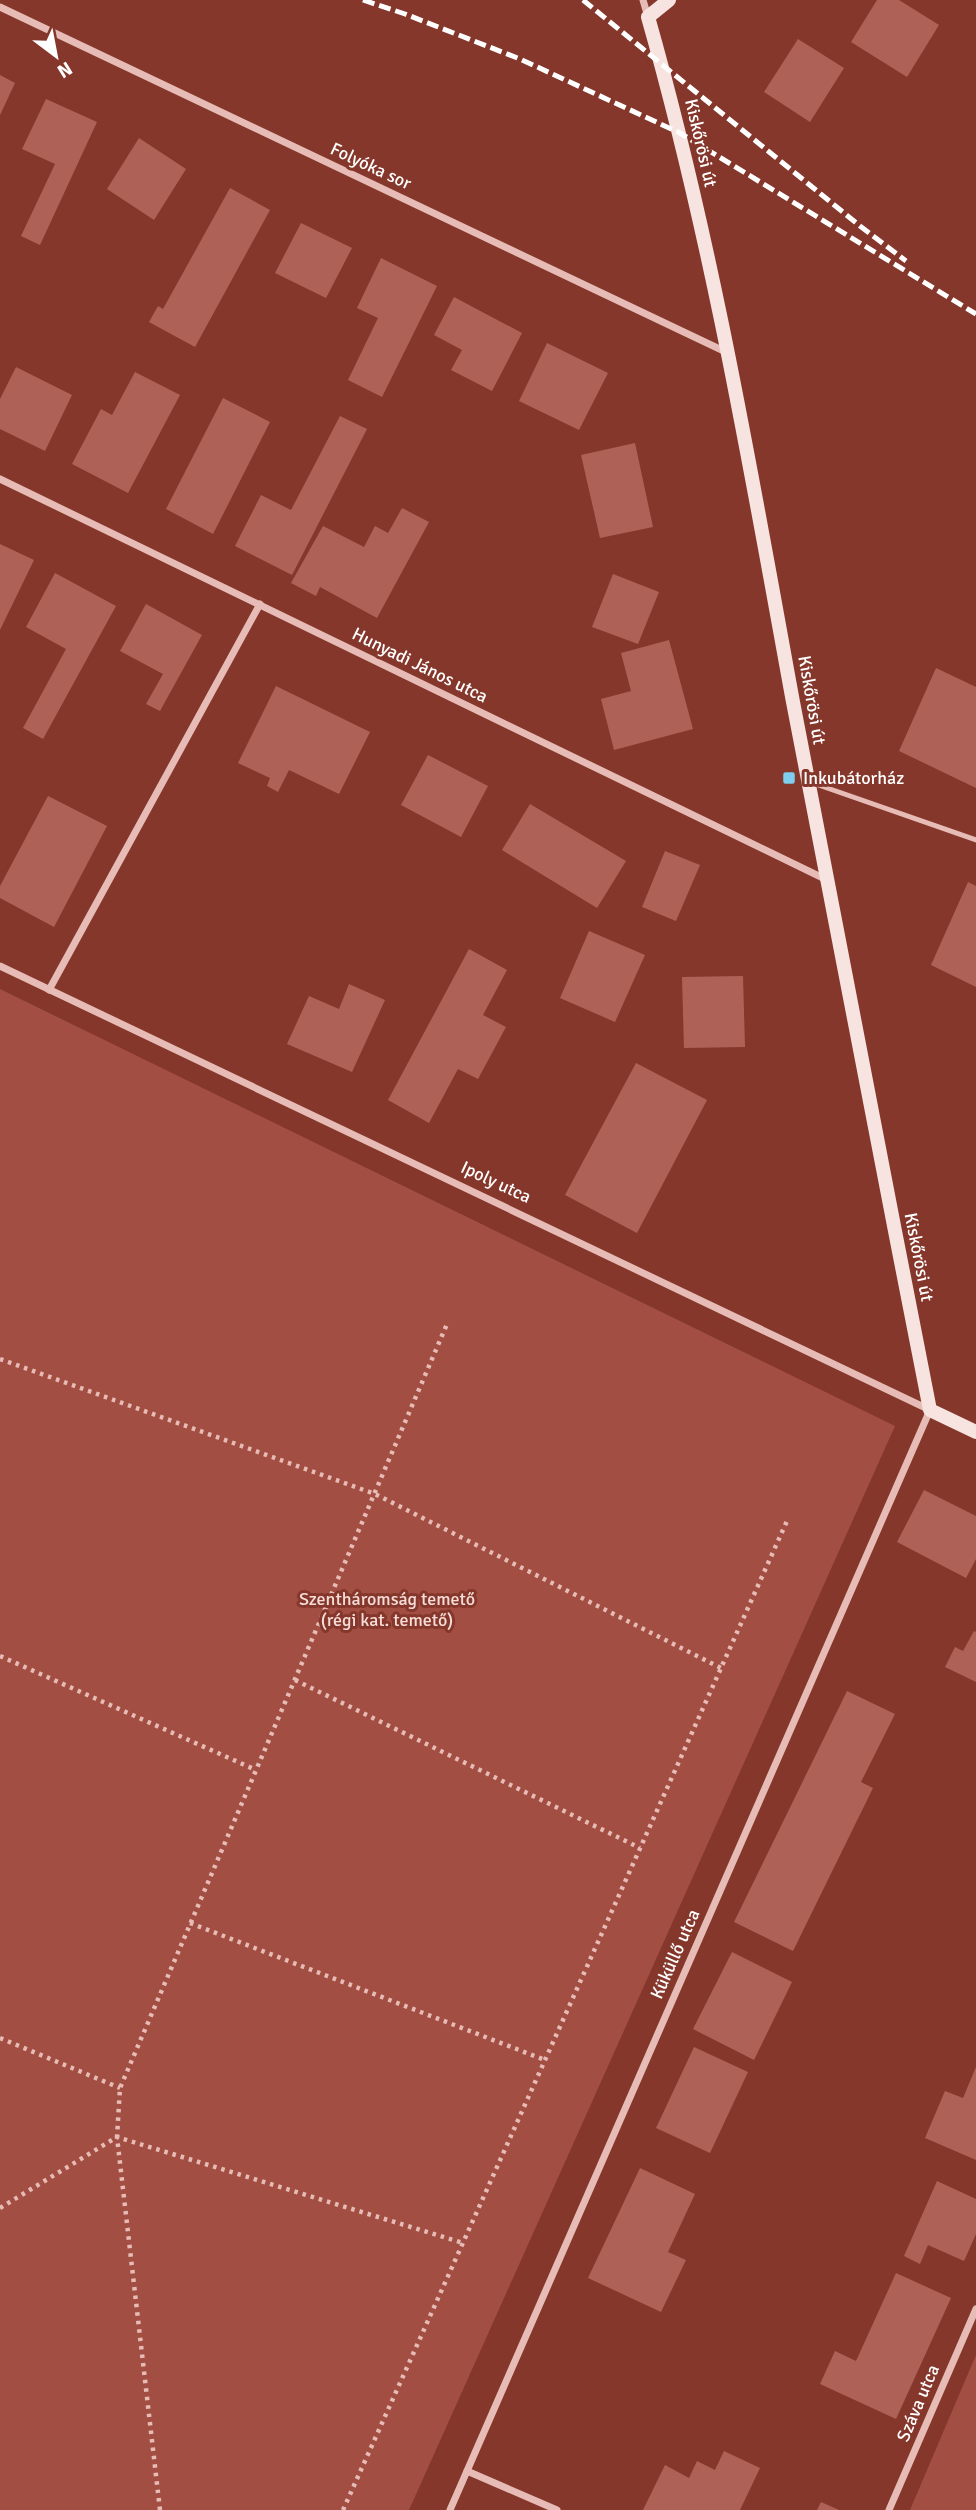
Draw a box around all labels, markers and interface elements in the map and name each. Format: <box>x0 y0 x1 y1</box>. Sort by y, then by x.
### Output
north arrow <box>21 21 91 91</box>
text: N <box>53 56 76 83</box>
street label: Kiskőrösi út <box>680 97 722 189</box>
street label: Folyóka sor <box>327 138 415 194</box>
street label: Hunyadi János utca <box>348 623 492 707</box>
street label: Kiskőrösi út <box>793 654 831 746</box>
place label: Inkubátorház <box>803 767 904 789</box>
marker: Inkubátorház <box>781 770 797 786</box>
street label: Ipoly utca <box>457 1156 535 1208</box>
street label: Kiskőrösi út <box>900 1211 938 1303</box>
park label: Szentháromság temető (régi kat. temető) <box>299 1588 475 1631</box>
street label: Küküllő utca <box>645 1906 705 2002</box>
street label: Száva utca <box>892 2361 944 2445</box>

